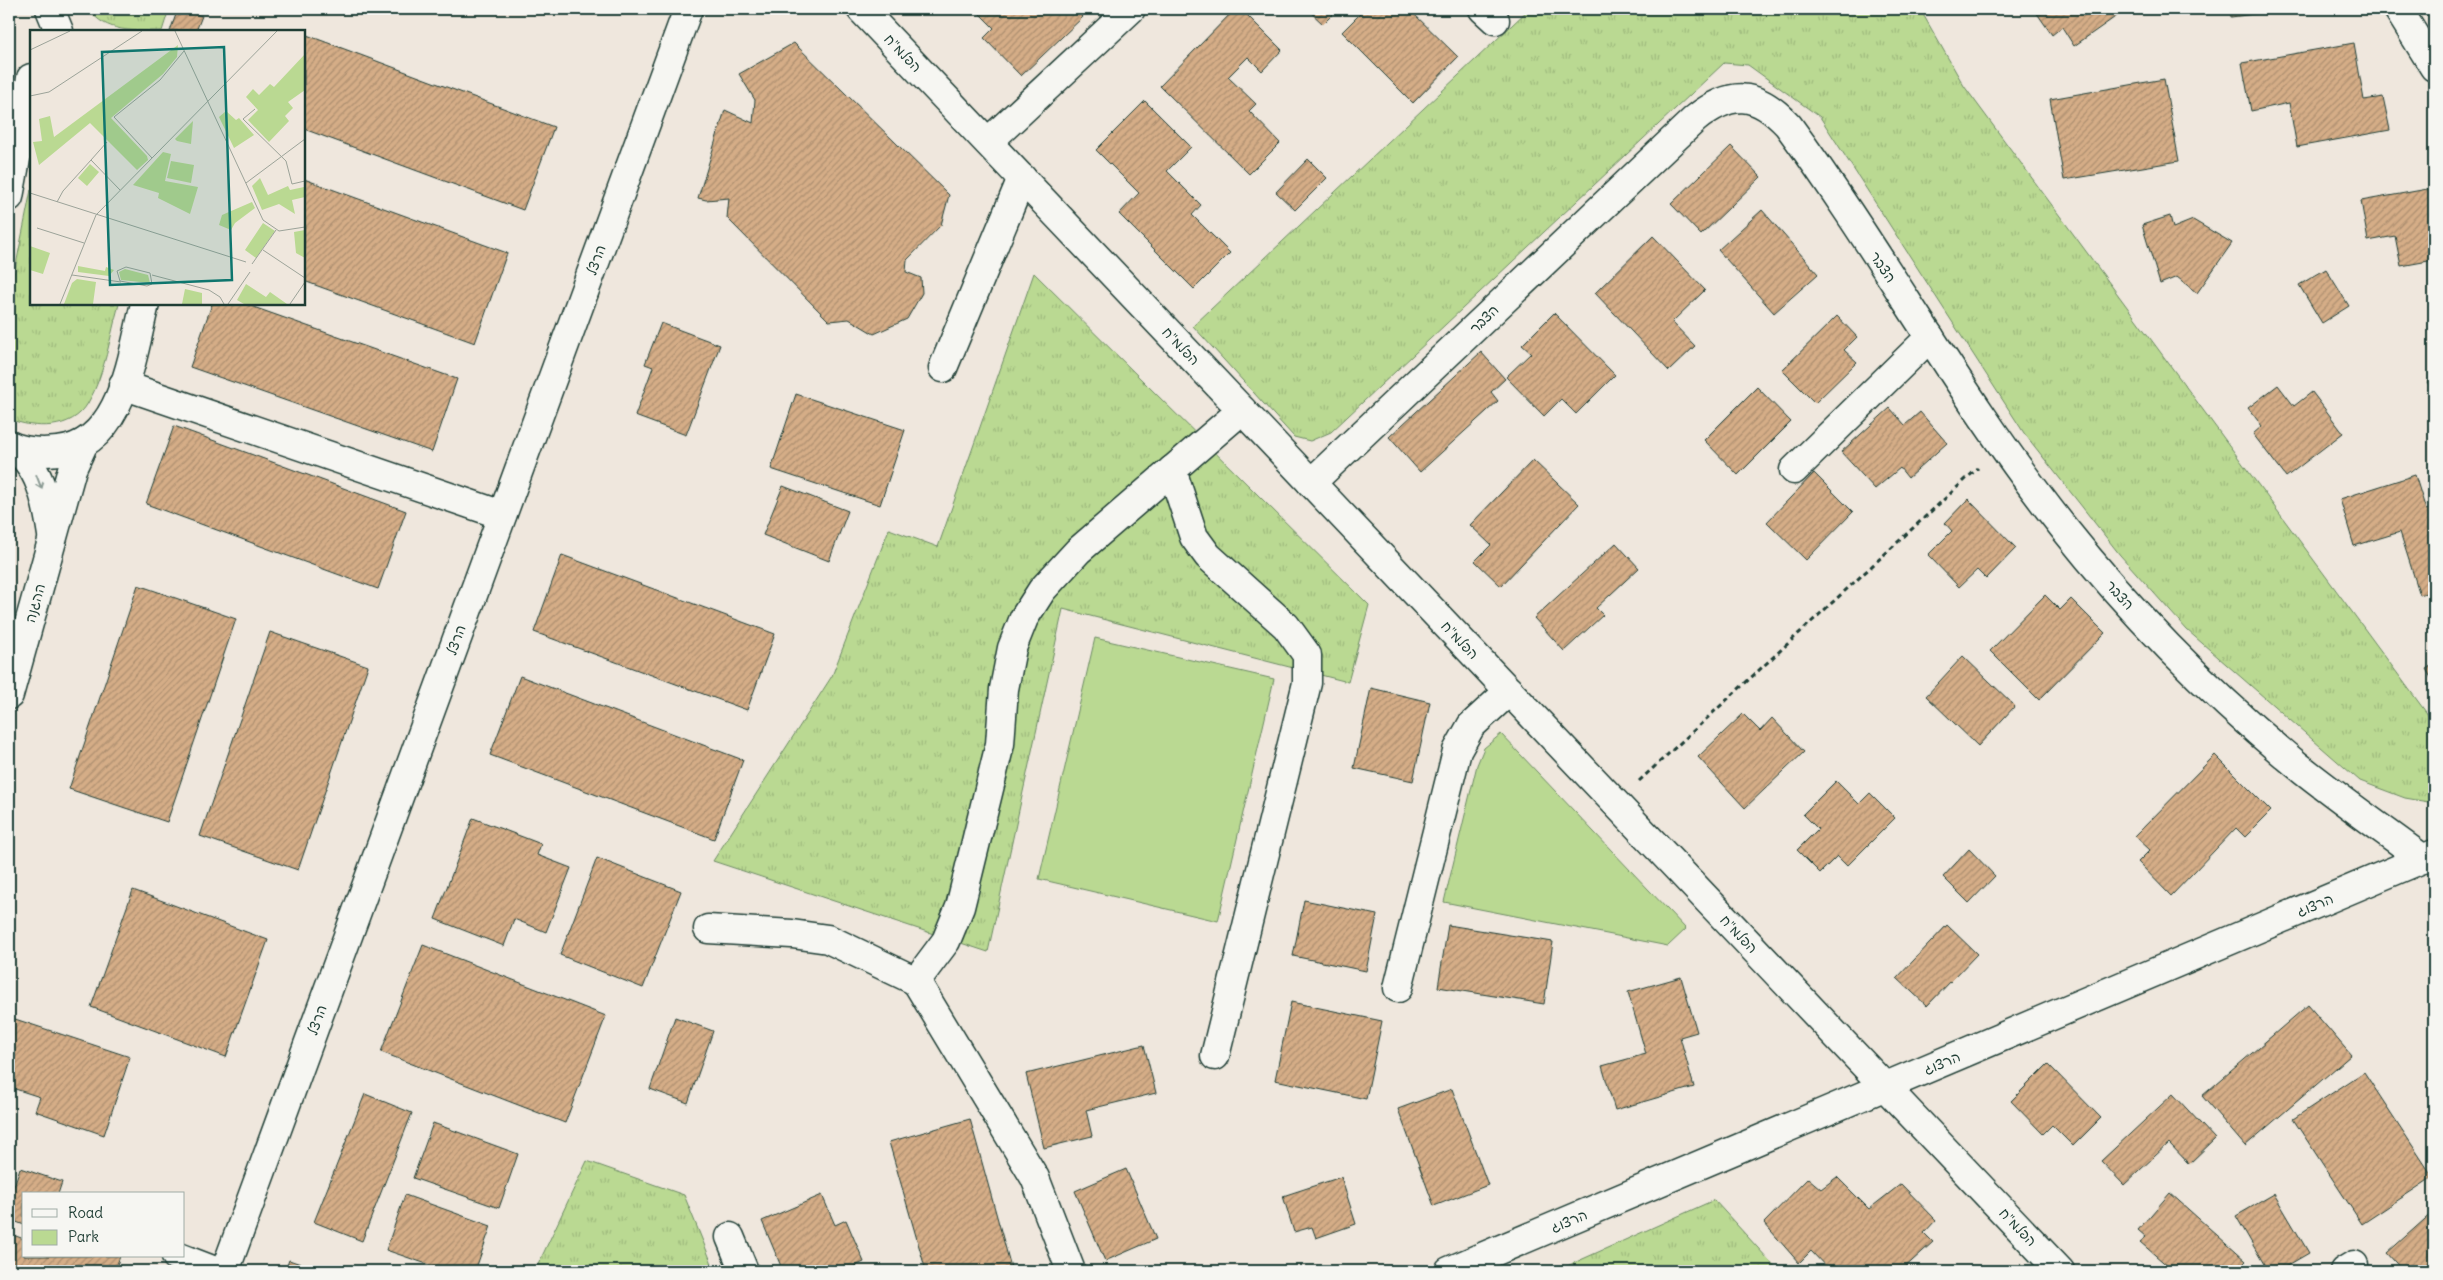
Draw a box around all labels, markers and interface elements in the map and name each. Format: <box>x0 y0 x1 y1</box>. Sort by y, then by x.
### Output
inset map <box>30 30 305 305</box>
street label: הפלמ"ח <box>880 30 926 76</box>
street label: הרצל <box>582 242 610 278</box>
street label: הצבר <box>1866 248 1900 286</box>
street label: הצבר <box>1466 301 1502 337</box>
street label: הפלמ"ח <box>1158 323 1204 369</box>
one-way arrow <box>35 474 44 489</box>
street label: הצבר <box>2102 576 2138 614</box>
street label: ההגנה <box>21 581 49 625</box>
street label: הפלמ"ח <box>1437 617 1483 663</box>
street label: הרצל <box>442 622 470 658</box>
street label: הרצוג <box>2294 889 2336 921</box>
street label: הפלמ"ח <box>1716 911 1762 957</box>
street label: הרצל <box>303 1002 331 1038</box>
street label: הרצוג <box>1921 1047 1963 1079</box>
legend <box>22 1192 185 1258</box>
text: Road <box>68 1203 103 1222</box>
street label: הפלמ"ח <box>1995 1204 2041 1250</box>
street label: הרצוג <box>1548 1205 1590 1237</box>
text: Park <box>68 1227 99 1246</box>

